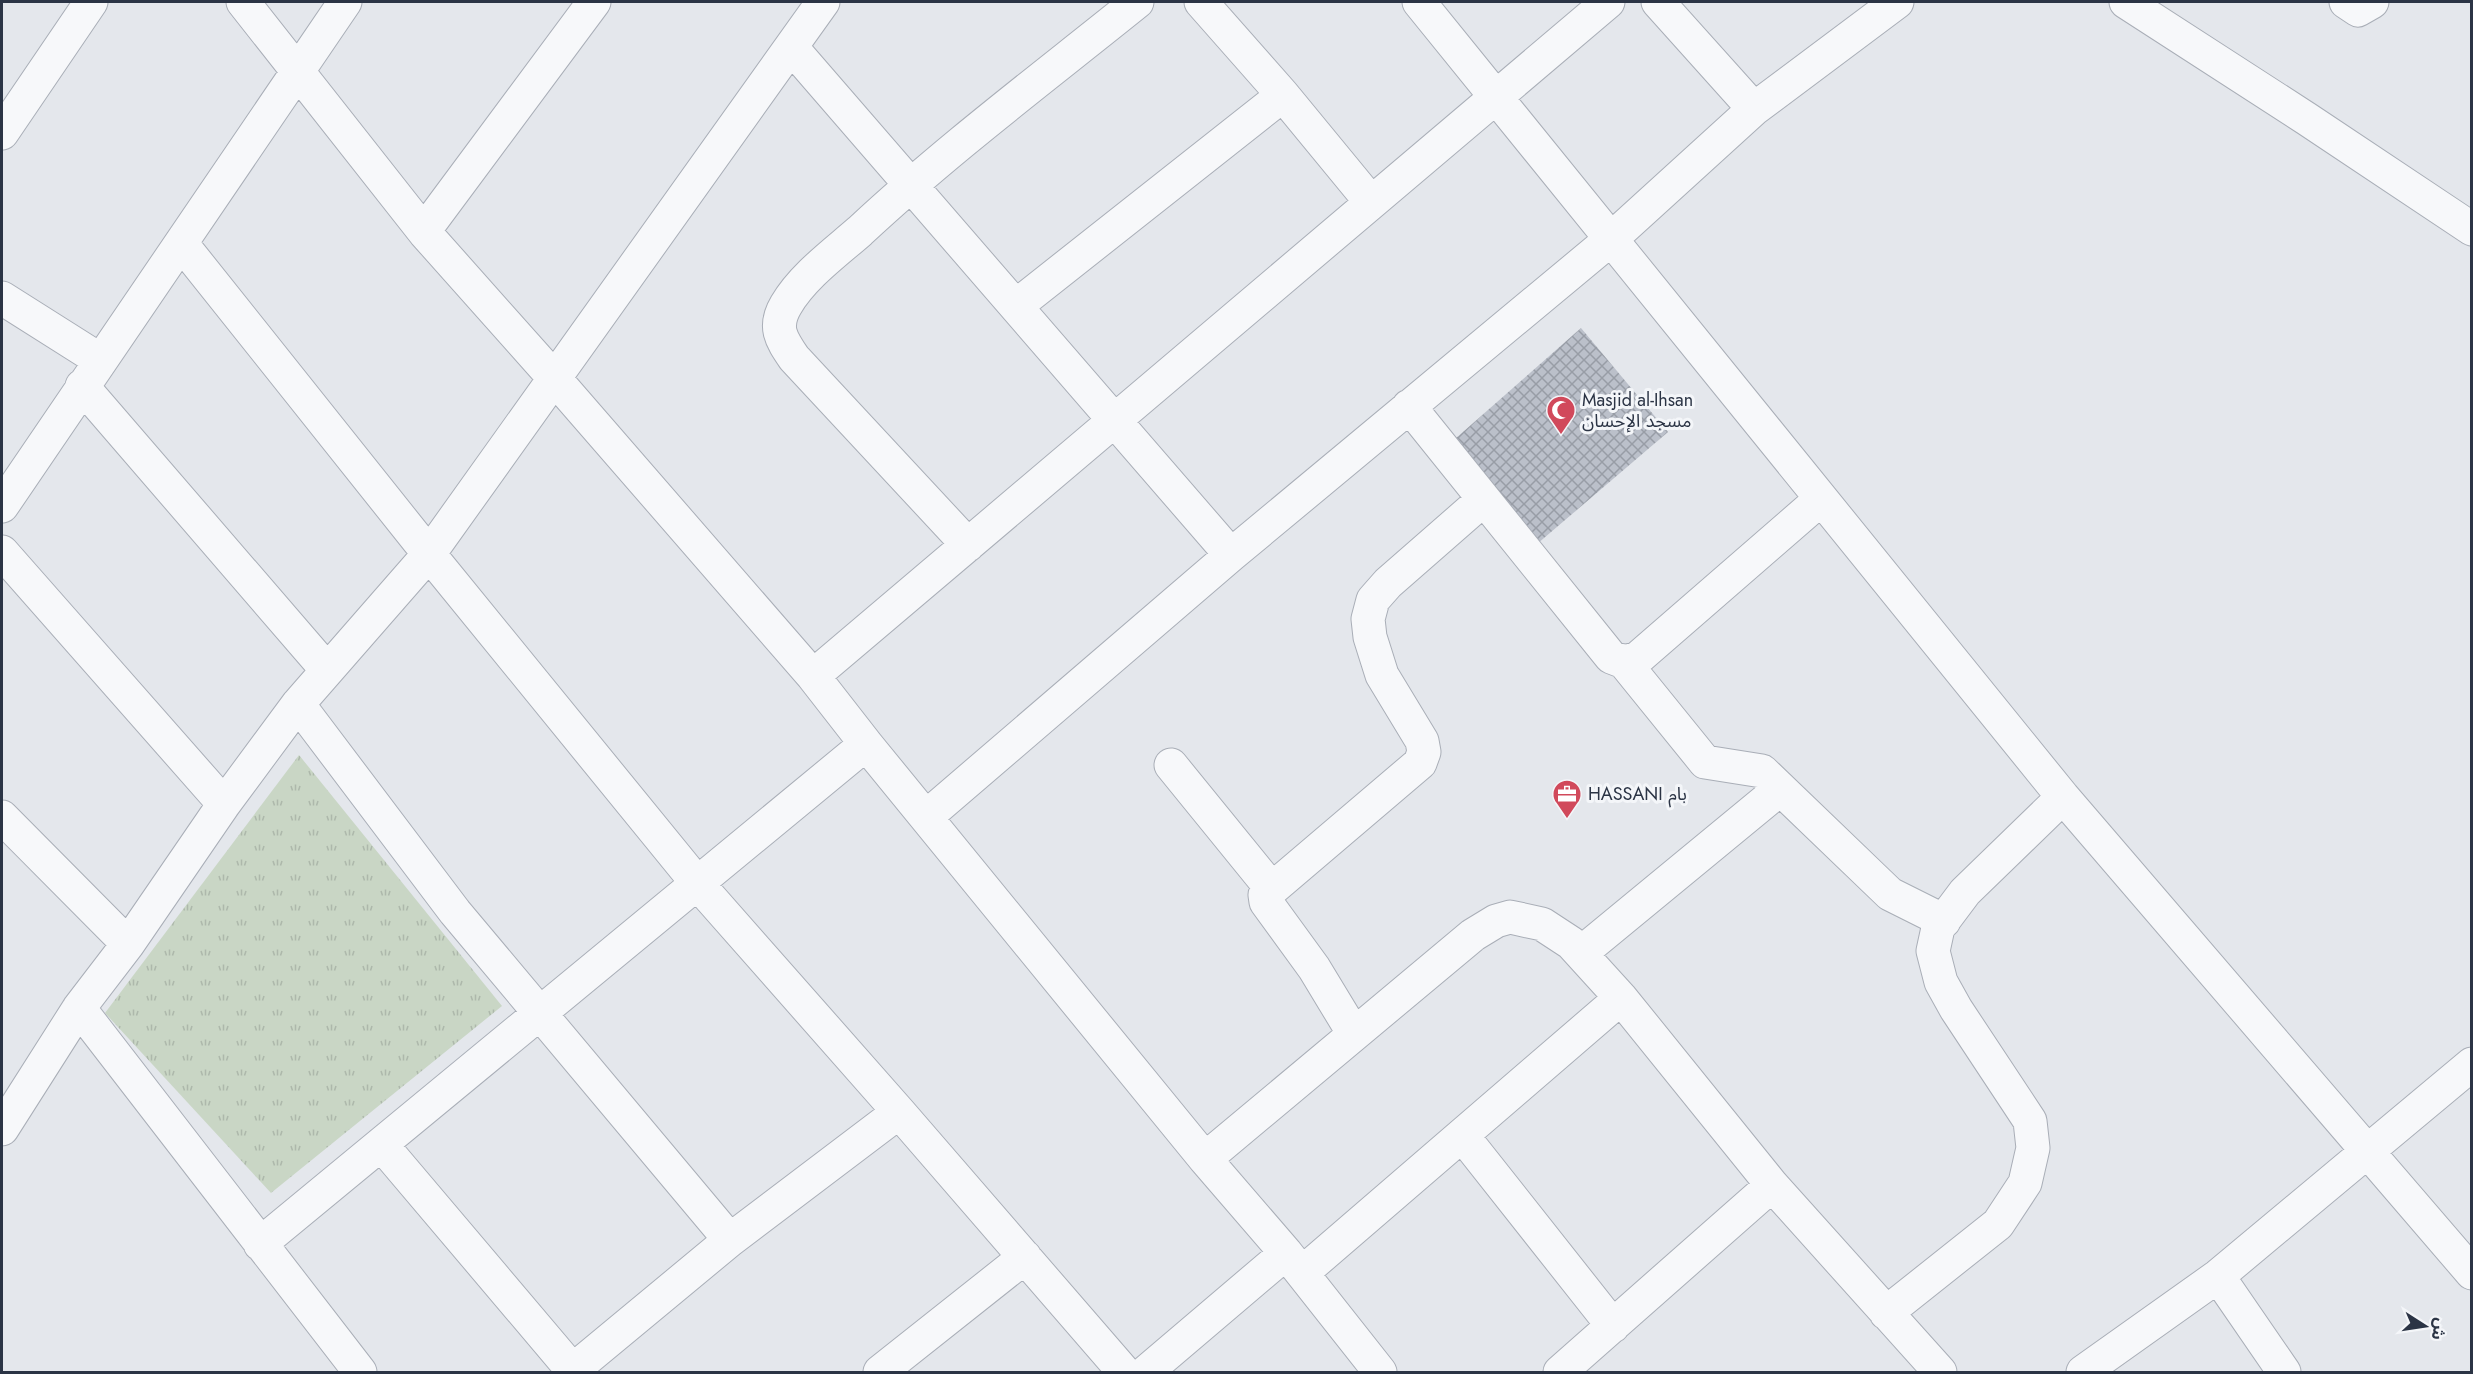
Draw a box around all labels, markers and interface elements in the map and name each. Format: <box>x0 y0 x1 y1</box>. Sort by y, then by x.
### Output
place label: Masjid al-Ihsan مسجد الإحسان <box>1582 387 1693 434</box>
mosque icon: Masjid al-Ihsan مسجد الإحسان <box>1545 394 1577 436</box>
office icon: HASSANI بام <box>1551 778 1583 820</box>
place label: HASSANI بام <box>1588 781 1687 808</box>
north arrow <box>2395 1296 2455 1356</box>
text: ش <box>2426 1316 2453 1342</box>

